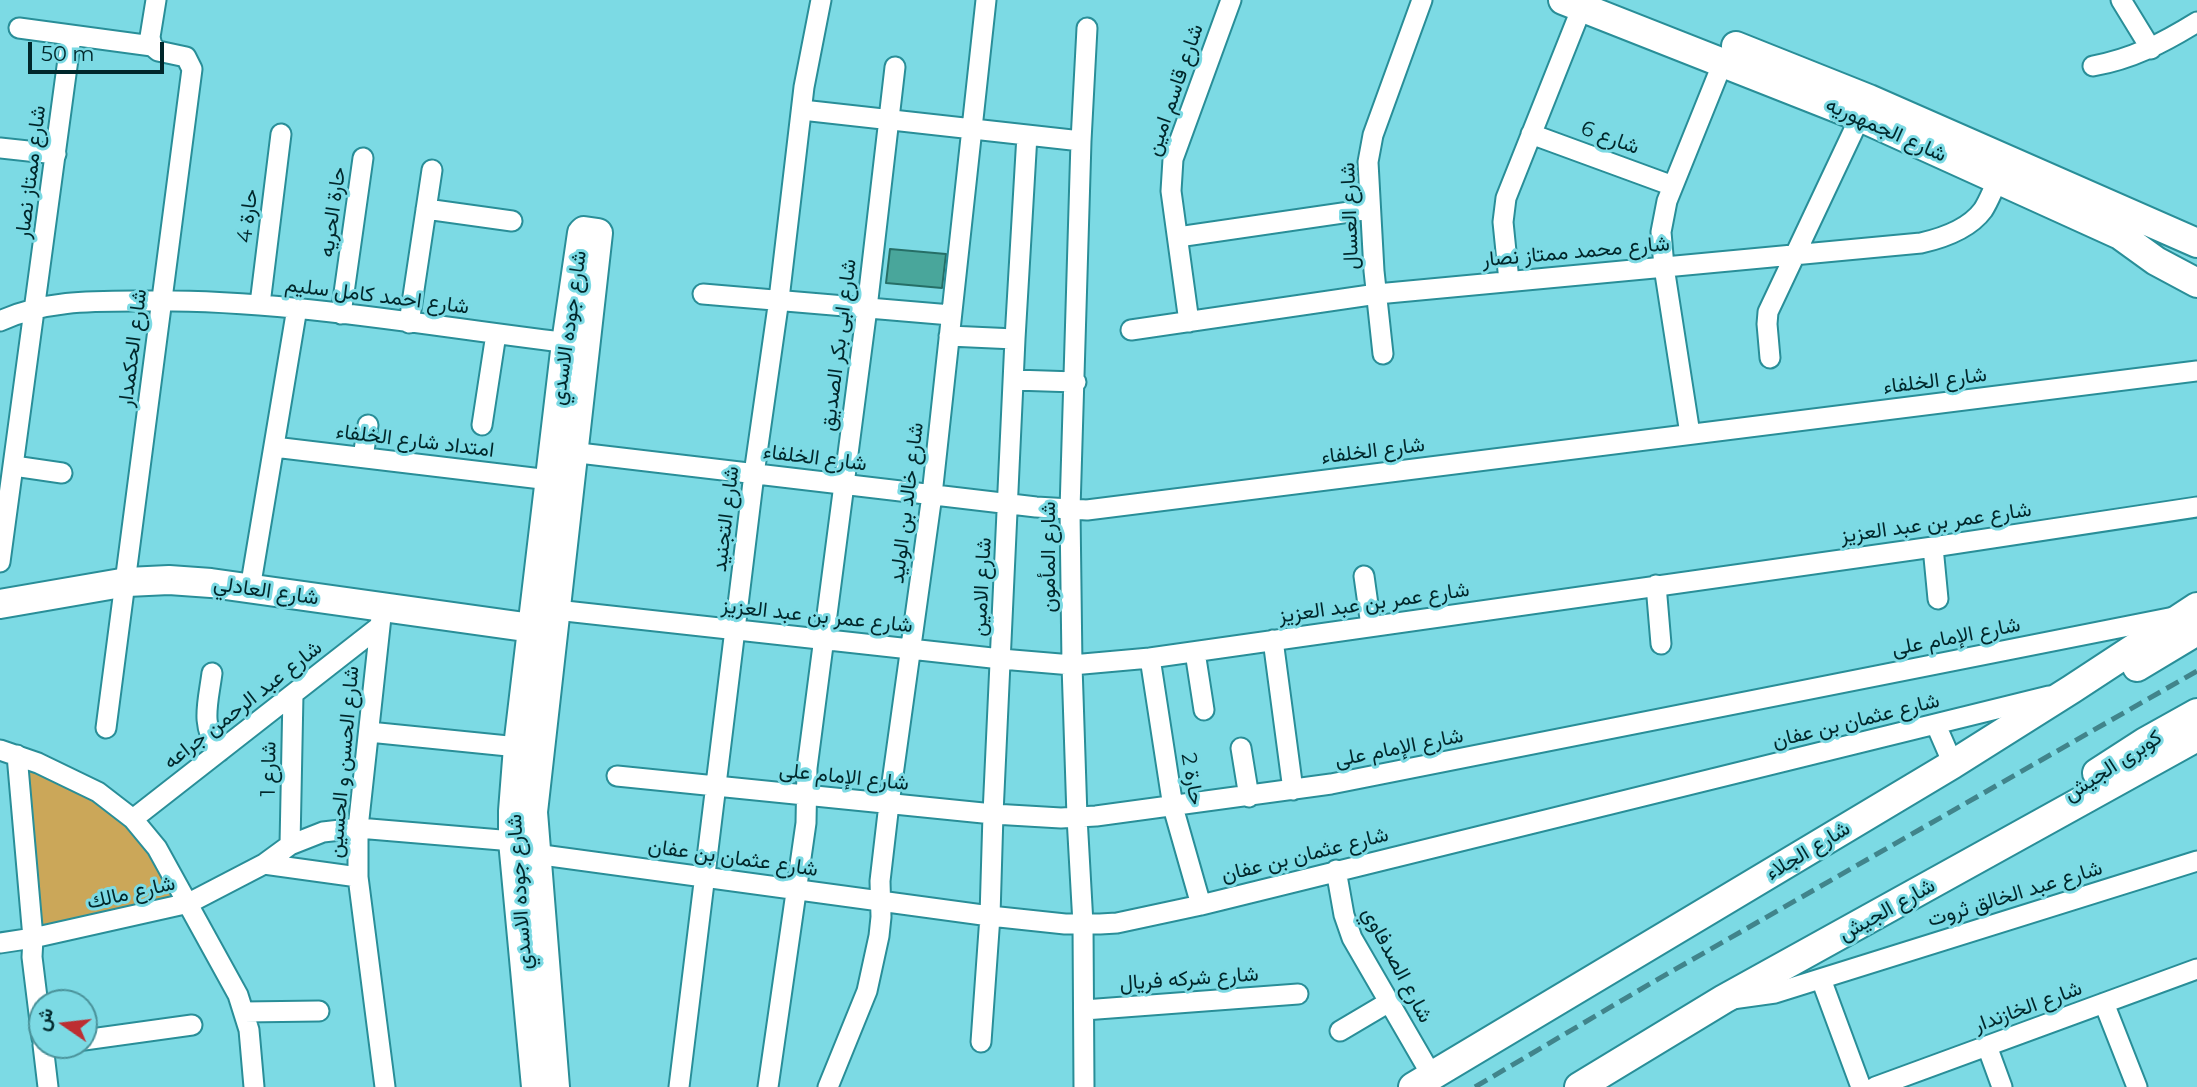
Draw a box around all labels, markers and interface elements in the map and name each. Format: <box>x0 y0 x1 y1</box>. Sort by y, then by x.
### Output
street label: شارع قاسم امين <box>1141 21 1209 159</box>
scale bar <box>32 28 168 72</box>
text: 50 m <box>41 41 95 66</box>
street label: شارع الجمهوريه <box>1822 92 1950 168</box>
street label: شارع ممتاز نصار <box>10 104 52 240</box>
street label: شارع 6 <box>1577 116 1643 160</box>
street label: شارع العسال <box>1336 162 1364 270</box>
street label: حارة الحريه <box>314 165 352 259</box>
street label: حارة 4 <box>232 188 264 244</box>
street label: شارع محمد ممتاز نصار <box>1481 231 1671 273</box>
street label: شارع جوده الاسدي <box>546 249 592 407</box>
street label: شارع ابى بكر الصديق <box>816 257 862 433</box>
street label: شارع احمد كامل سليم <box>284 272 470 320</box>
street label: شارع الحكمدار <box>113 287 153 409</box>
street label: شارع الخلفاء <box>1882 362 1988 400</box>
street label: امتداد شارع الخلفاء <box>334 419 496 463</box>
street label: شارع خالد بن الوليد <box>885 421 929 585</box>
street label: شارع الخلفاء <box>1320 432 1426 470</box>
street label: شارع الخلفاء <box>762 439 868 477</box>
street label: شارع التجنيد <box>707 465 745 573</box>
street label: شارع عمر بن عبد العزيز <box>1839 497 2033 549</box>
street label: شارع المأمون <box>1036 502 1062 612</box>
street label: شارع الامين <box>967 537 997 637</box>
street label: شارع العادلي <box>212 571 320 611</box>
street label: شارع عمر بن عبد العزيز <box>1277 577 1471 629</box>
street label: شارع عمر بن عبد العزيز <box>720 593 914 639</box>
street label: شارع الإمام على <box>1890 612 2022 662</box>
street label: شارع عبد الرحمن جراعه <box>159 635 327 775</box>
street label: شارع الحسن و الحسين <box>323 665 365 859</box>
street label: شارع عثمان بن عفان <box>1770 688 1942 754</box>
street label: شارع الإمام على <box>1333 723 1465 773</box>
street label: كوبرى الجيش <box>2059 725 2167 807</box>
street label: شارع 1 <box>256 741 282 797</box>
street label: حارة 2 <box>1175 751 1209 807</box>
street label: شارع الإمام على <box>778 758 910 796</box>
street label: شارع جوده الاسدي <box>502 813 538 971</box>
street label: شارع الجلاء <box>1761 816 1855 886</box>
street label: شارع عثمان بن عفان <box>1219 822 1391 888</box>
street label: شارع عثمان بن عفان <box>646 834 820 882</box>
street label: شارع عبد الخالق ثروت <box>1925 855 2105 933</box>
street label: شارع مالك <box>85 871 177 915</box>
street label: شارع الجيش <box>1834 873 1940 947</box>
street label: شارع الصدفاوي <box>1356 903 1438 1027</box>
street label: شارع شركه فريال <box>1119 962 1259 996</box>
street label: شارع الخازندار <box>1970 976 2086 1038</box>
north arrow <box>28 989 98 1059</box>
text: ش <box>30 1005 58 1033</box>

